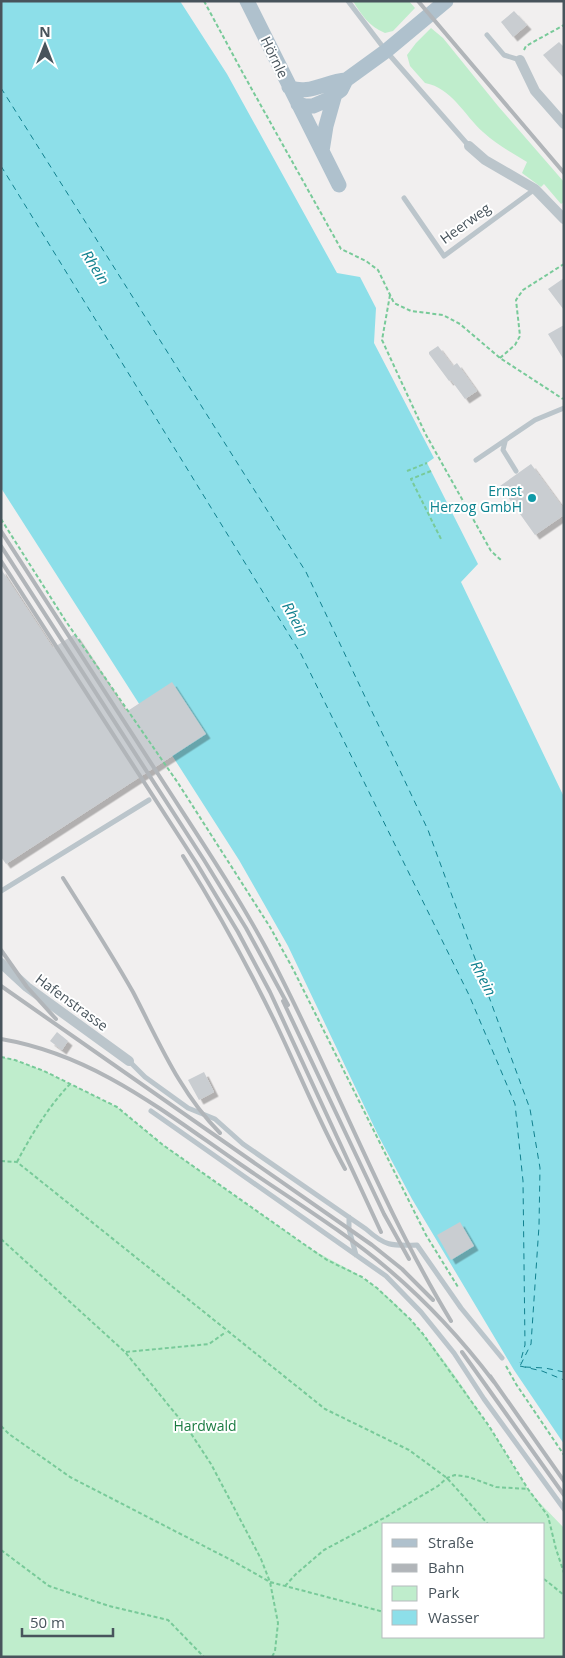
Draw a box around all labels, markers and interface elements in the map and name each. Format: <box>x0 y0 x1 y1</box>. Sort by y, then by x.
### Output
north arrow <box>20 20 70 70</box>
text: N <box>39 22 51 41</box>
street label: Hörnle <box>257 33 293 81</box>
street label: Heerweg <box>436 198 494 248</box>
water label: Rhein <box>78 246 114 288</box>
place label: Ernst Herzog GmbH <box>430 481 522 516</box>
marker: Ernst Herzog GmbH <box>526 492 538 504</box>
water label: Rhein <box>278 598 314 640</box>
water label: Rhein <box>467 957 501 999</box>
street label: Hafenstrasse <box>32 969 112 1035</box>
park label: Hardwald <box>173 1416 237 1435</box>
legend <box>382 1523 545 1638</box>
text: Straße <box>428 1532 474 1552</box>
text: Bahn <box>428 1557 464 1577</box>
text: Park <box>428 1582 459 1602</box>
scale bar <box>22 1606 114 1638</box>
text: Wasser <box>428 1607 479 1627</box>
text: 50 m <box>30 1612 65 1632</box>

